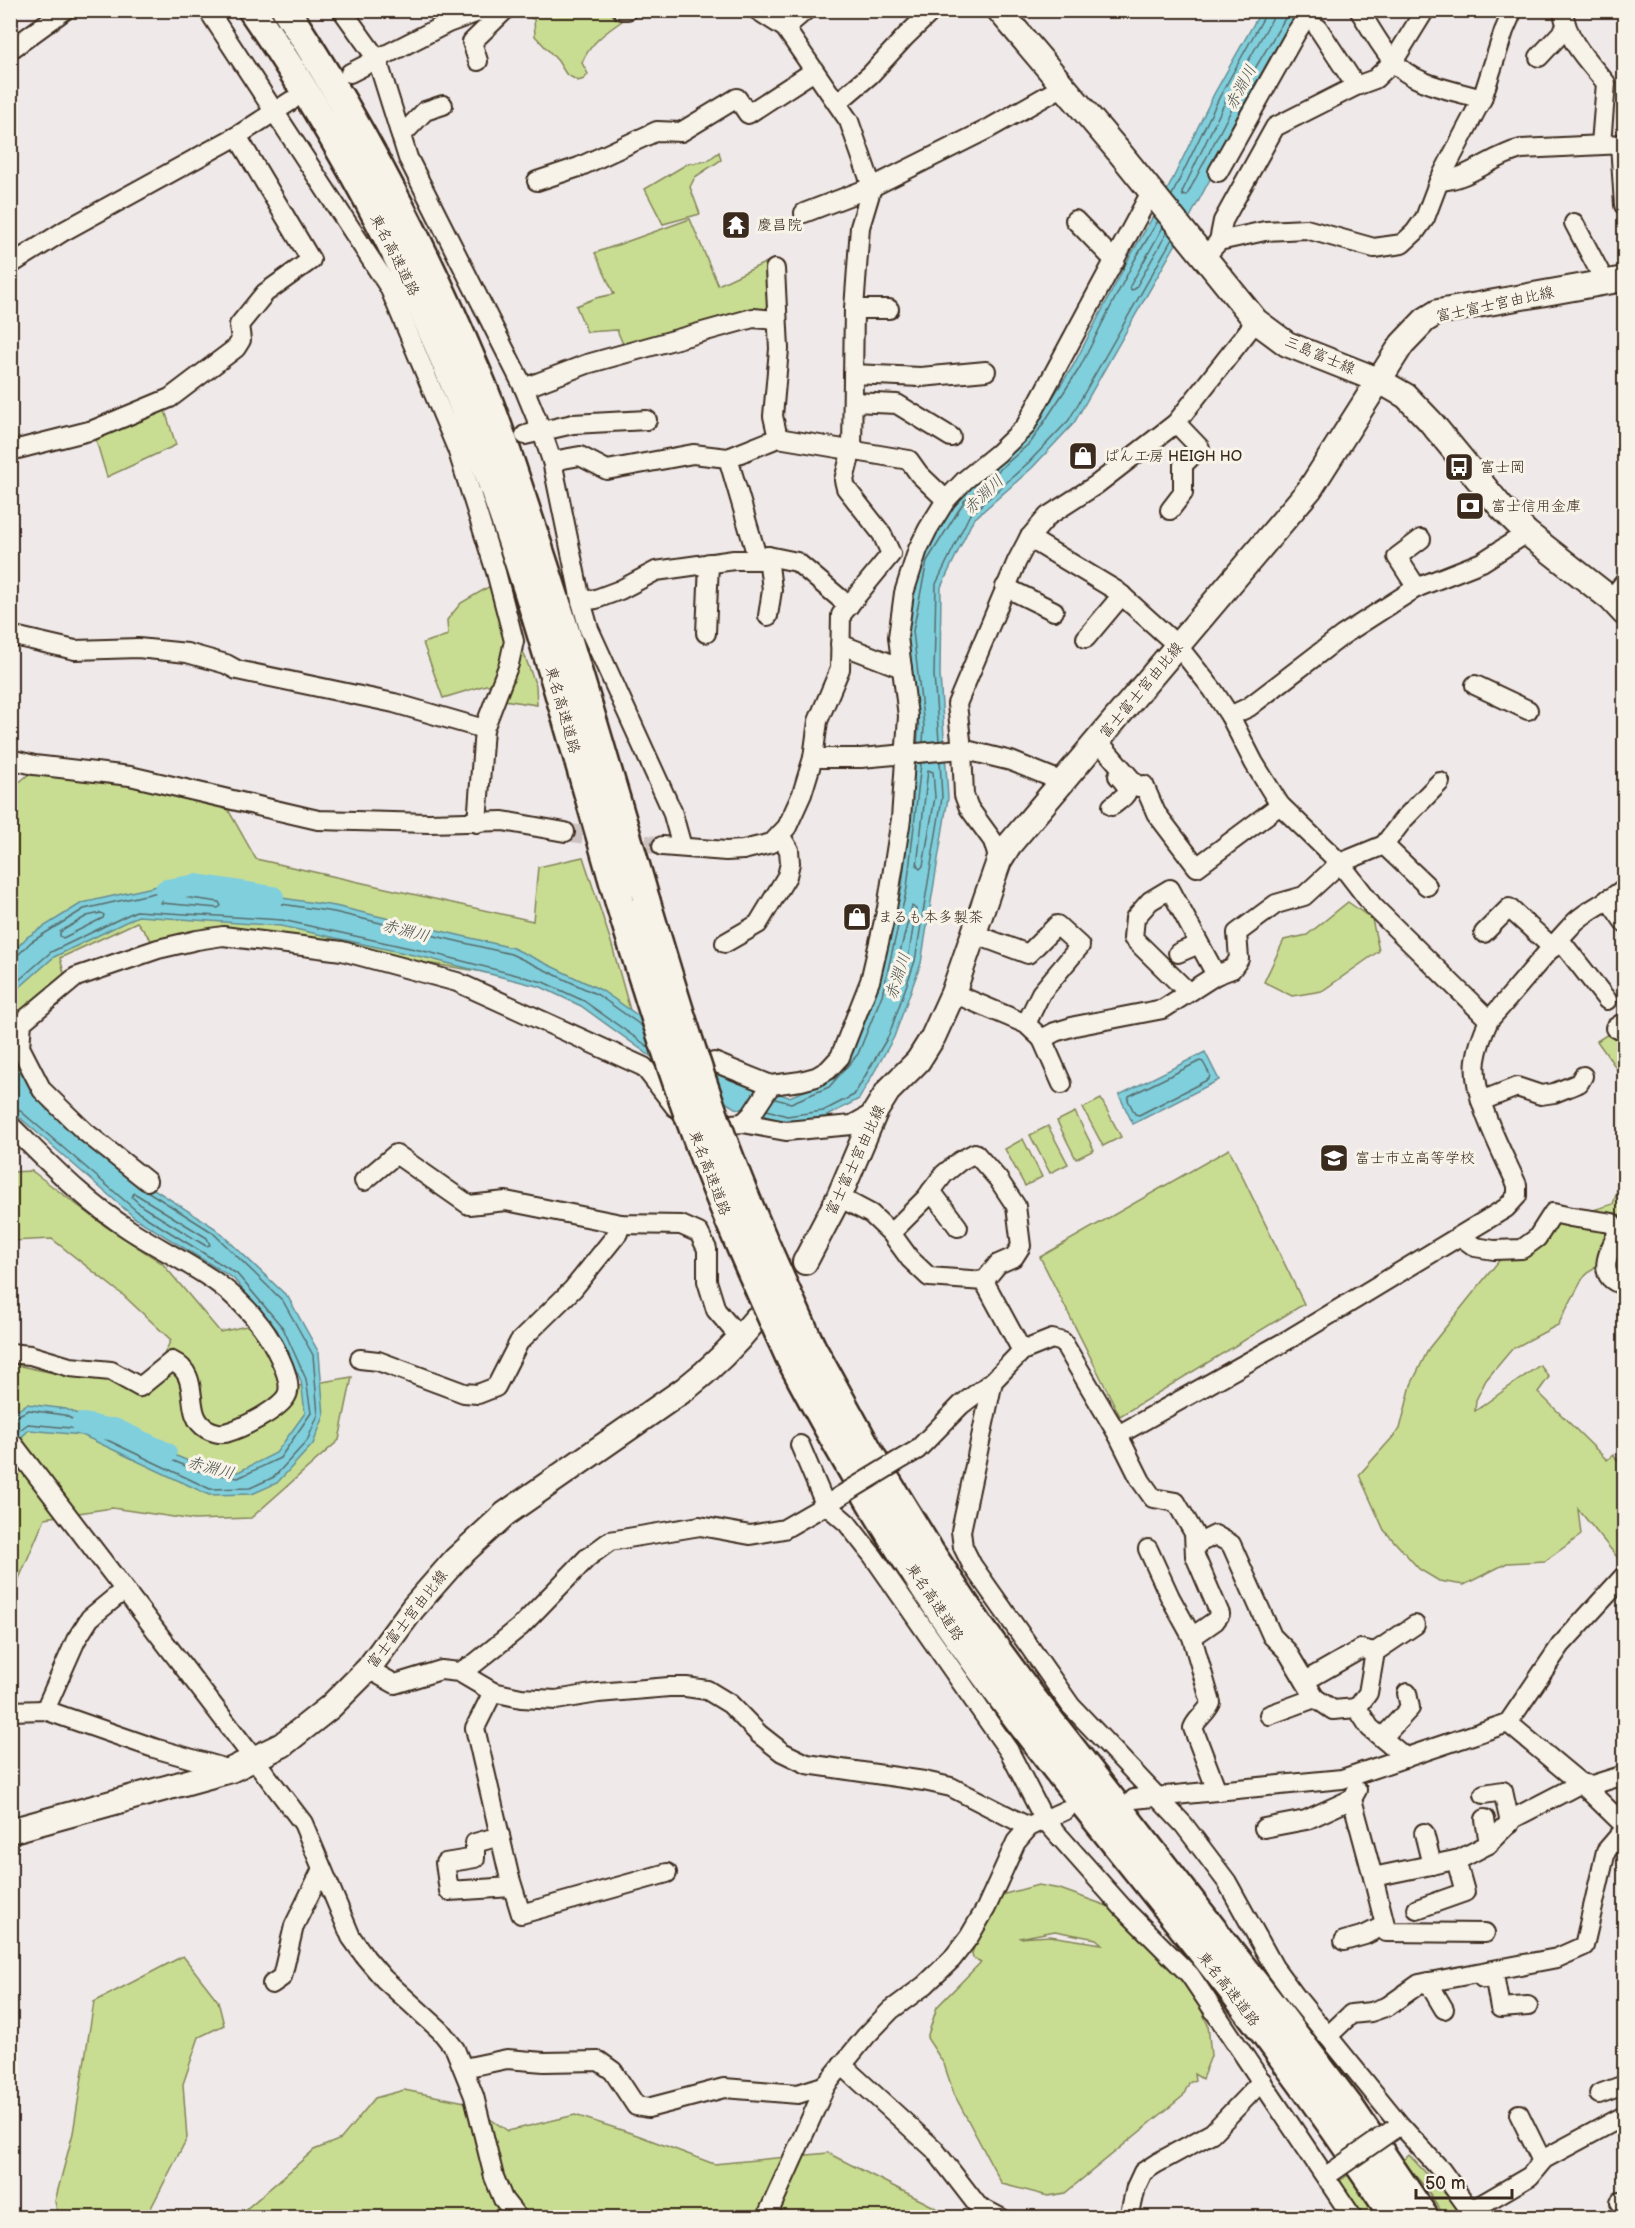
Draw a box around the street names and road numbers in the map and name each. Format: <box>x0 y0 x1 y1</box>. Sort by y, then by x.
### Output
street label: 東名高速道路 <box>366 211 423 300</box>
street label: 富士富士宮由比線 <box>1434 283 1556 326</box>
street label: 三島富士線 <box>1282 332 1358 379</box>
street label: 富士富士宮由比線 <box>1096 638 1187 742</box>
street label: 東名高速道路 <box>541 664 584 756</box>
street label: 富士富士宮由比線 <box>821 1102 889 1219</box>
street label: 東名高速道路 <box>685 1128 735 1219</box>
street label: 東名高速道路 <box>902 1560 968 1645</box>
street label: 富士富士宮由比線 <box>363 1566 452 1672</box>
street label: 東名高速道路 <box>1193 1948 1264 2031</box>

